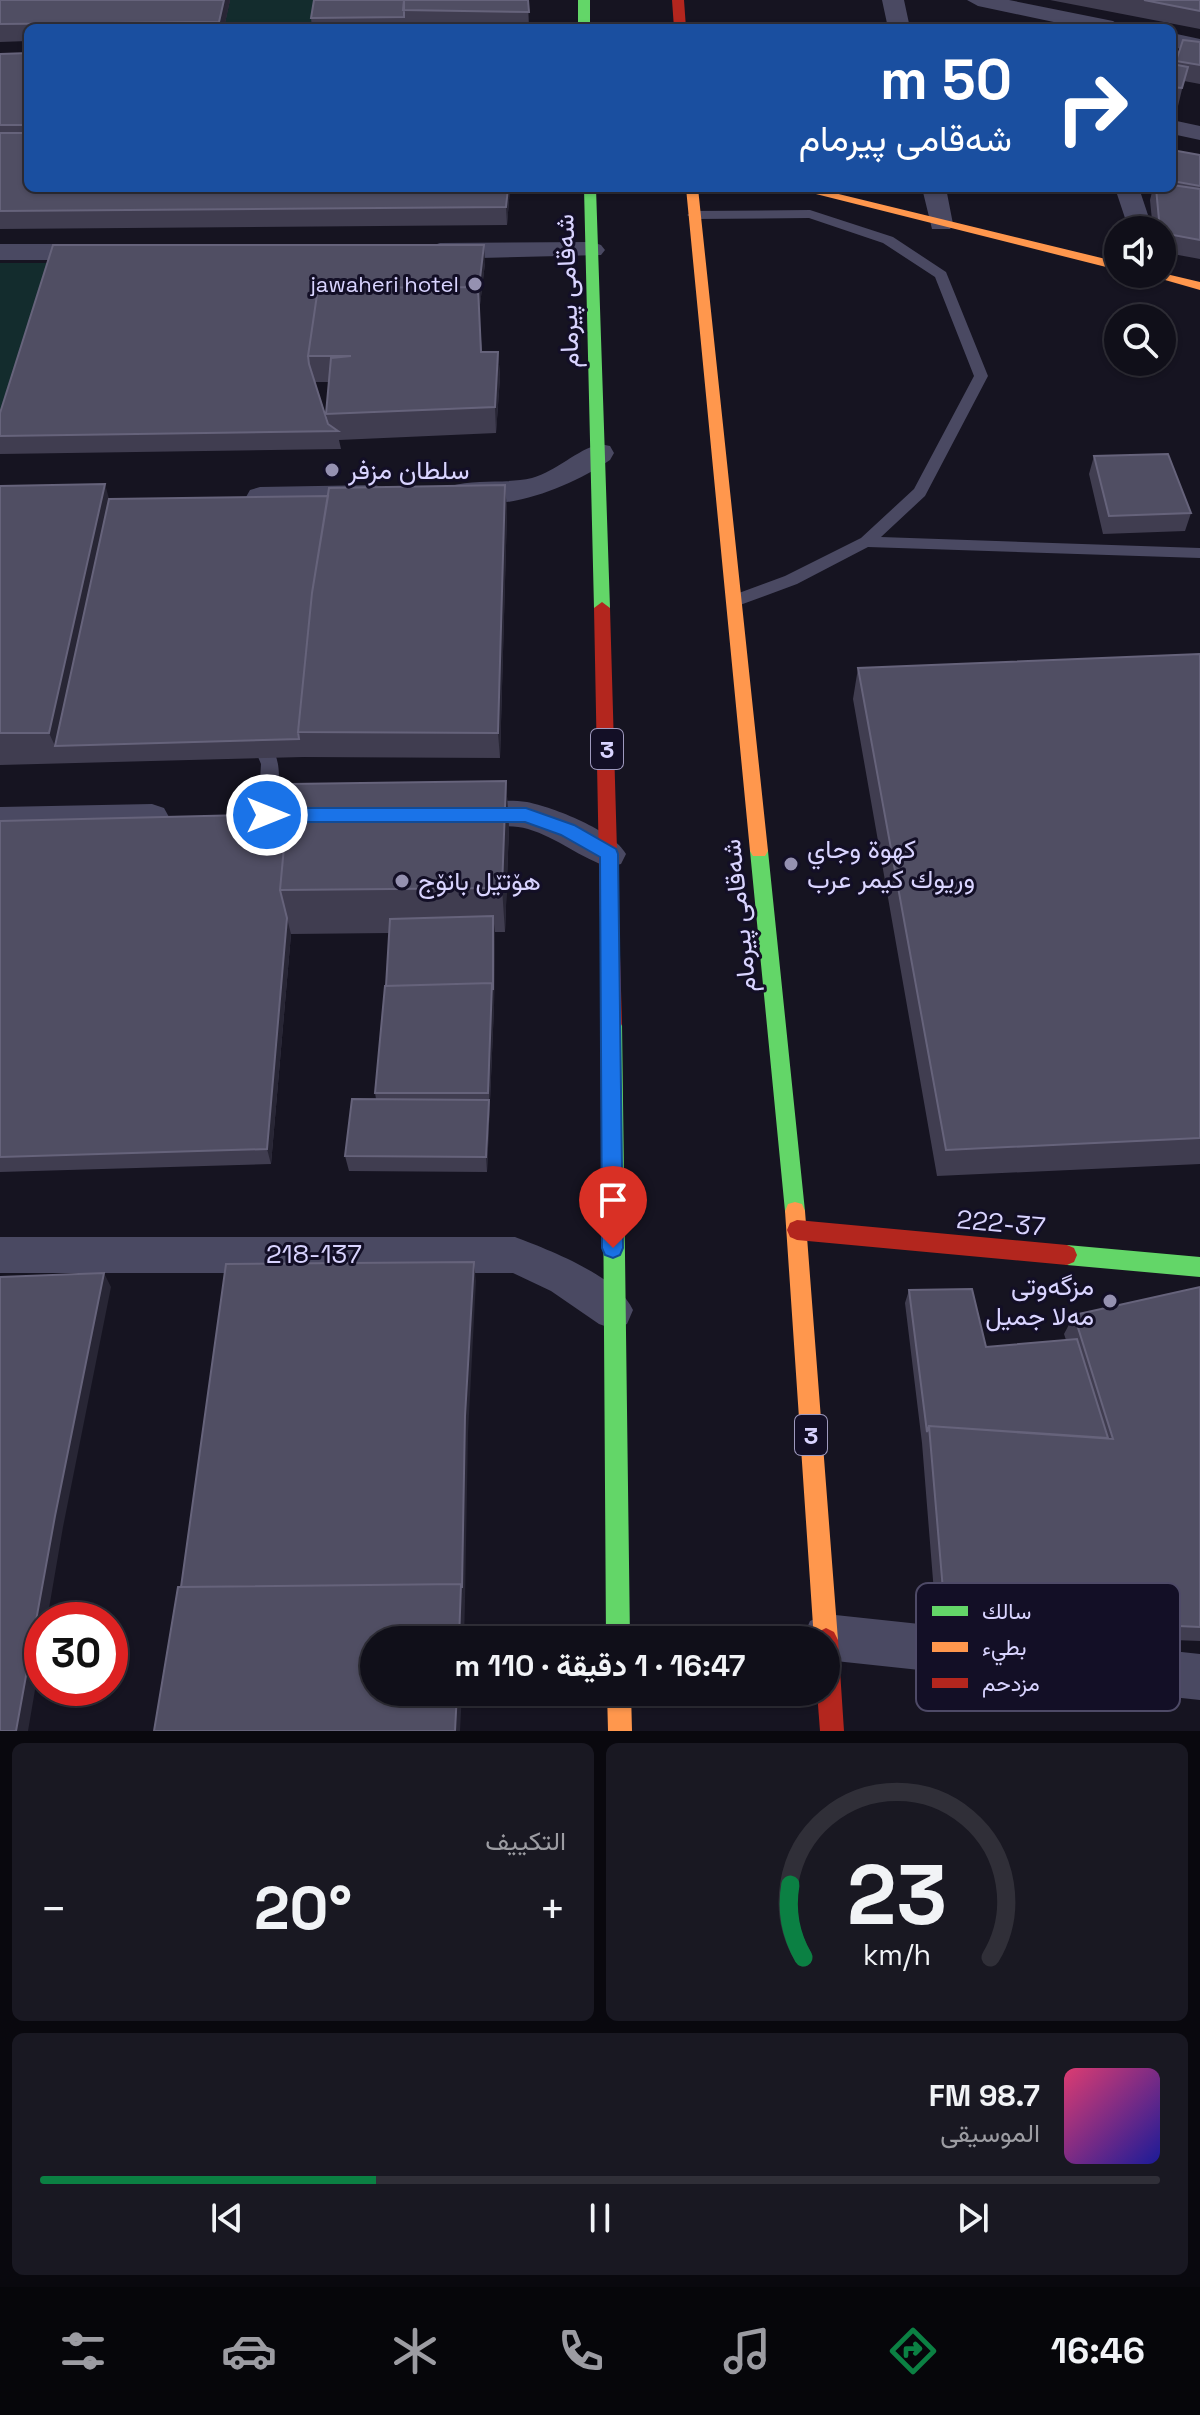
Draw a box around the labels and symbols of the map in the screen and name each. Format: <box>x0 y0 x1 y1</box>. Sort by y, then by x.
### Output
street label: شەقامی پیرمام <box>547 213 588 369</box>
place label: jawaheri hotel <box>309 270 459 298</box>
marker: jawaheri hotel <box>466 275 484 293</box>
place label: سلطان مزفر <box>347 453 469 487</box>
marker: سلطان مزفر <box>323 461 341 479</box>
road number: 3 <box>591 729 623 769</box>
position arrow <box>225 773 309 857</box>
place label: كهوة وجاي وريوك كيمر عرب <box>807 832 975 896</box>
street label: شەقامی پیرمام <box>714 838 765 994</box>
marker: كهوة وجاي وريوك كيمر عرب <box>782 855 800 873</box>
place label: هۆتێل بانۆج <box>418 864 541 899</box>
marker: هۆتێل بانۆج <box>393 872 411 890</box>
pin <box>579 1166 647 1248</box>
street label: 222-37 <box>955 1202 1047 1244</box>
street label: 218-137 <box>266 1237 362 1271</box>
place label: مزگەوتی مەلا جمیل <box>985 1269 1094 1333</box>
marker: مزگەوتی مەلا جمیل <box>1101 1292 1119 1310</box>
road number: 3 <box>795 1415 827 1455</box>
legend <box>916 1583 1180 1711</box>
text: سالك <box>982 1597 1031 1625</box>
speed limit sign: 30 <box>24 1602 128 1706</box>
text: بطيء <box>982 1633 1027 1666</box>
text: مزدحم <box>982 1669 1040 1698</box>

